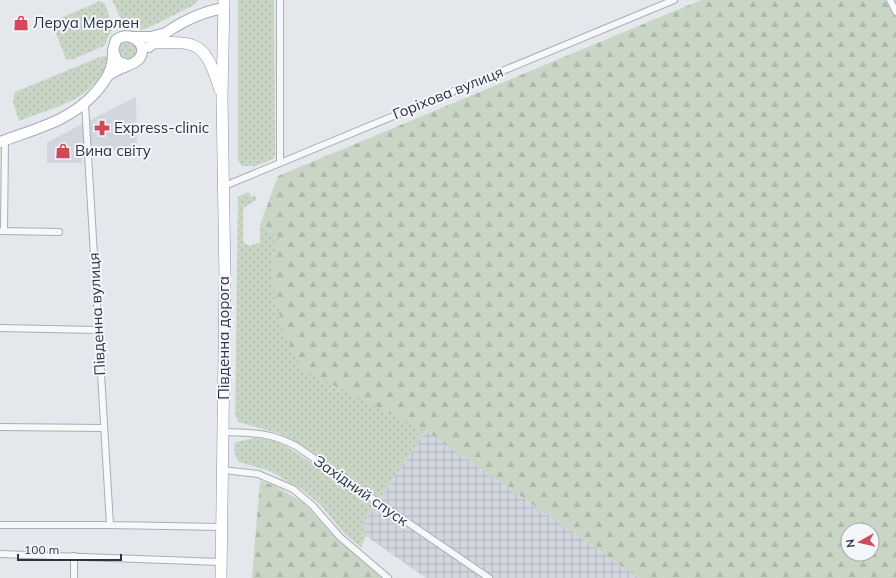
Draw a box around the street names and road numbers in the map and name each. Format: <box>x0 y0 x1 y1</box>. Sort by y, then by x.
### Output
street label: Горіхова вулиця <box>390 62 506 123</box>
street label: Південна вулиця <box>84 252 109 376</box>
street label: Південна дорога <box>214 276 233 400</box>
street label: Західний спуск <box>310 451 413 531</box>

